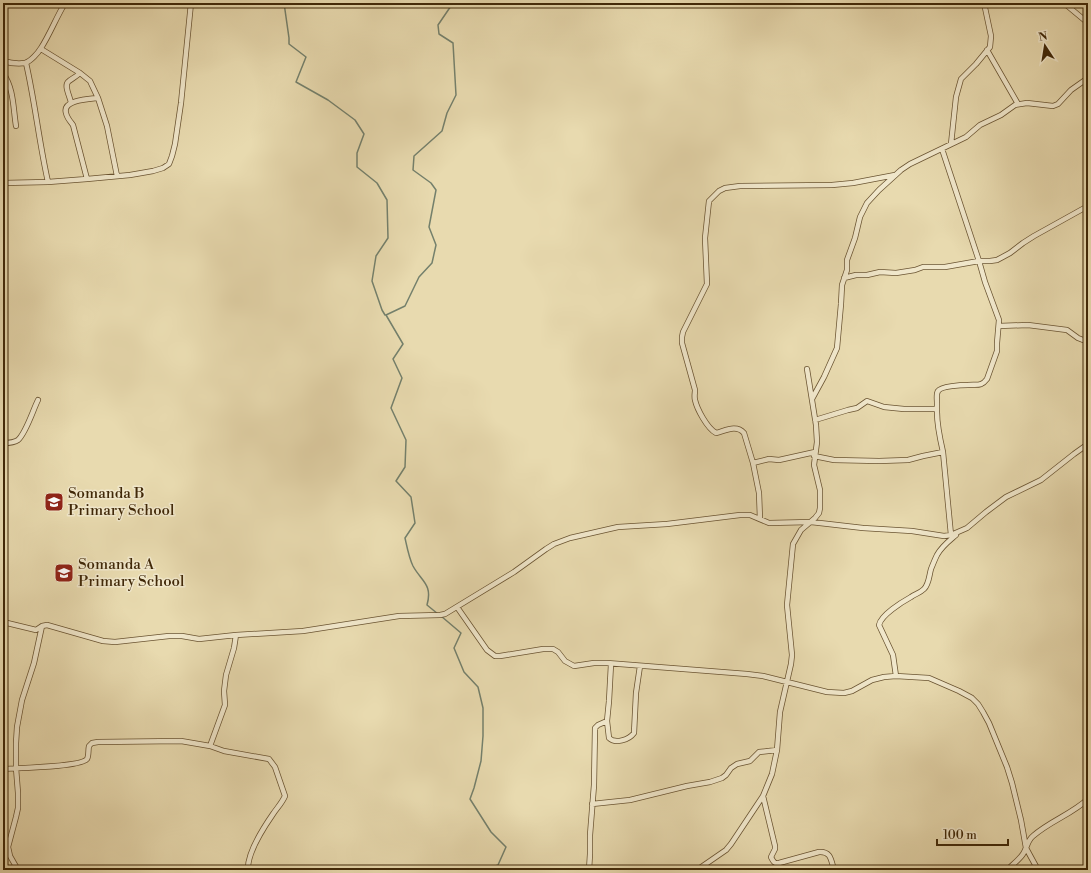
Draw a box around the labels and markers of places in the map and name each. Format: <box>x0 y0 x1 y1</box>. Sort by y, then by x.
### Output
place label: Somanda B Primary School <box>68 484 175 520</box>
school or university icon: Somanda B Primary School <box>43 491 65 513</box>
place label: Somanda A Primary School <box>78 555 185 591</box>
school or university icon: Somanda A Primary School <box>53 562 75 584</box>

